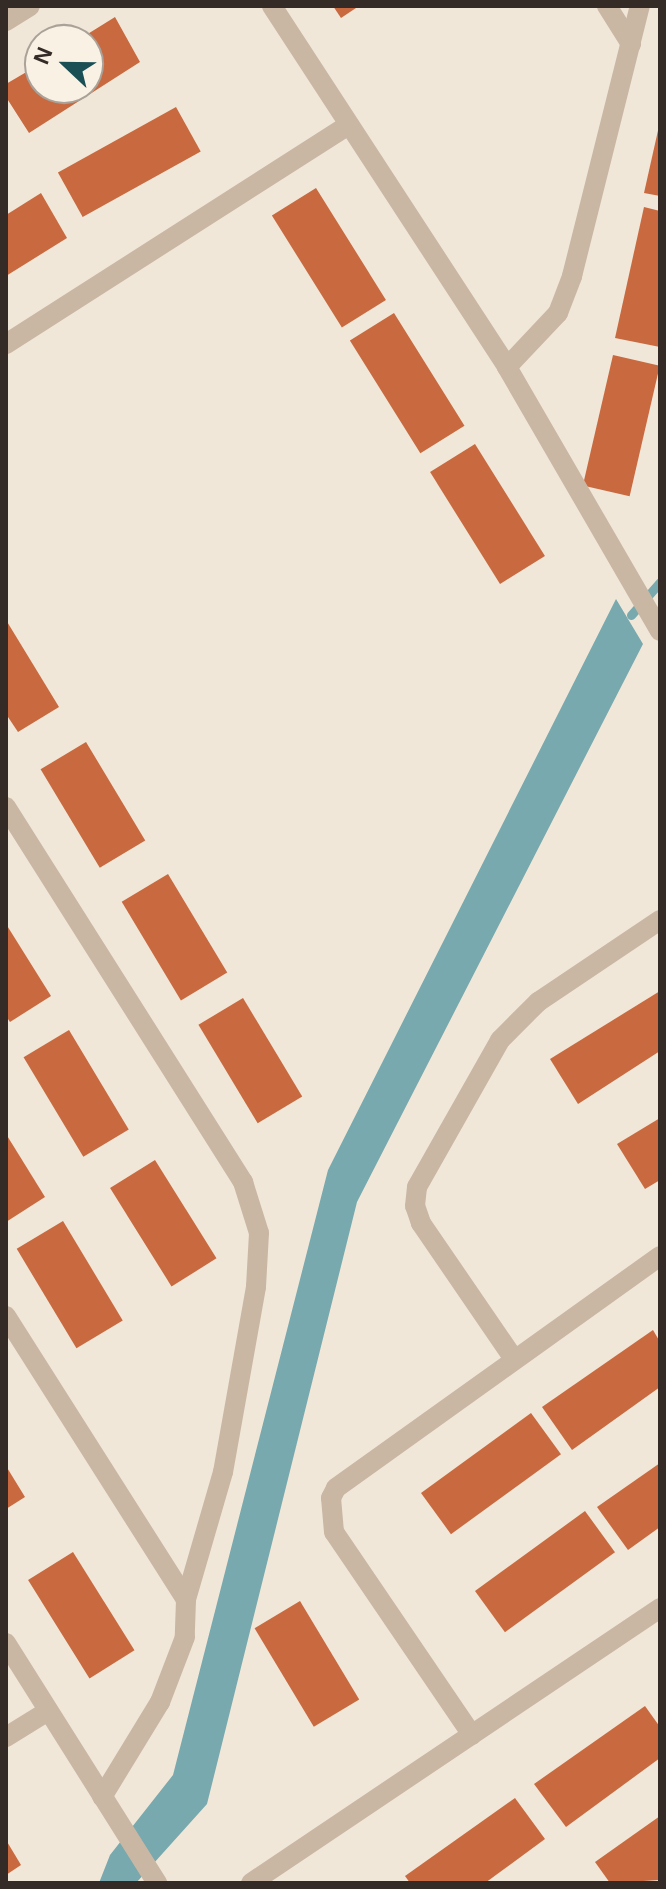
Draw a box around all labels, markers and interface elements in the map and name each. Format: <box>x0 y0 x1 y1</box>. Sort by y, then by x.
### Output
north arrow <box>24 24 104 104</box>
text: N <box>29 44 58 68</box>

